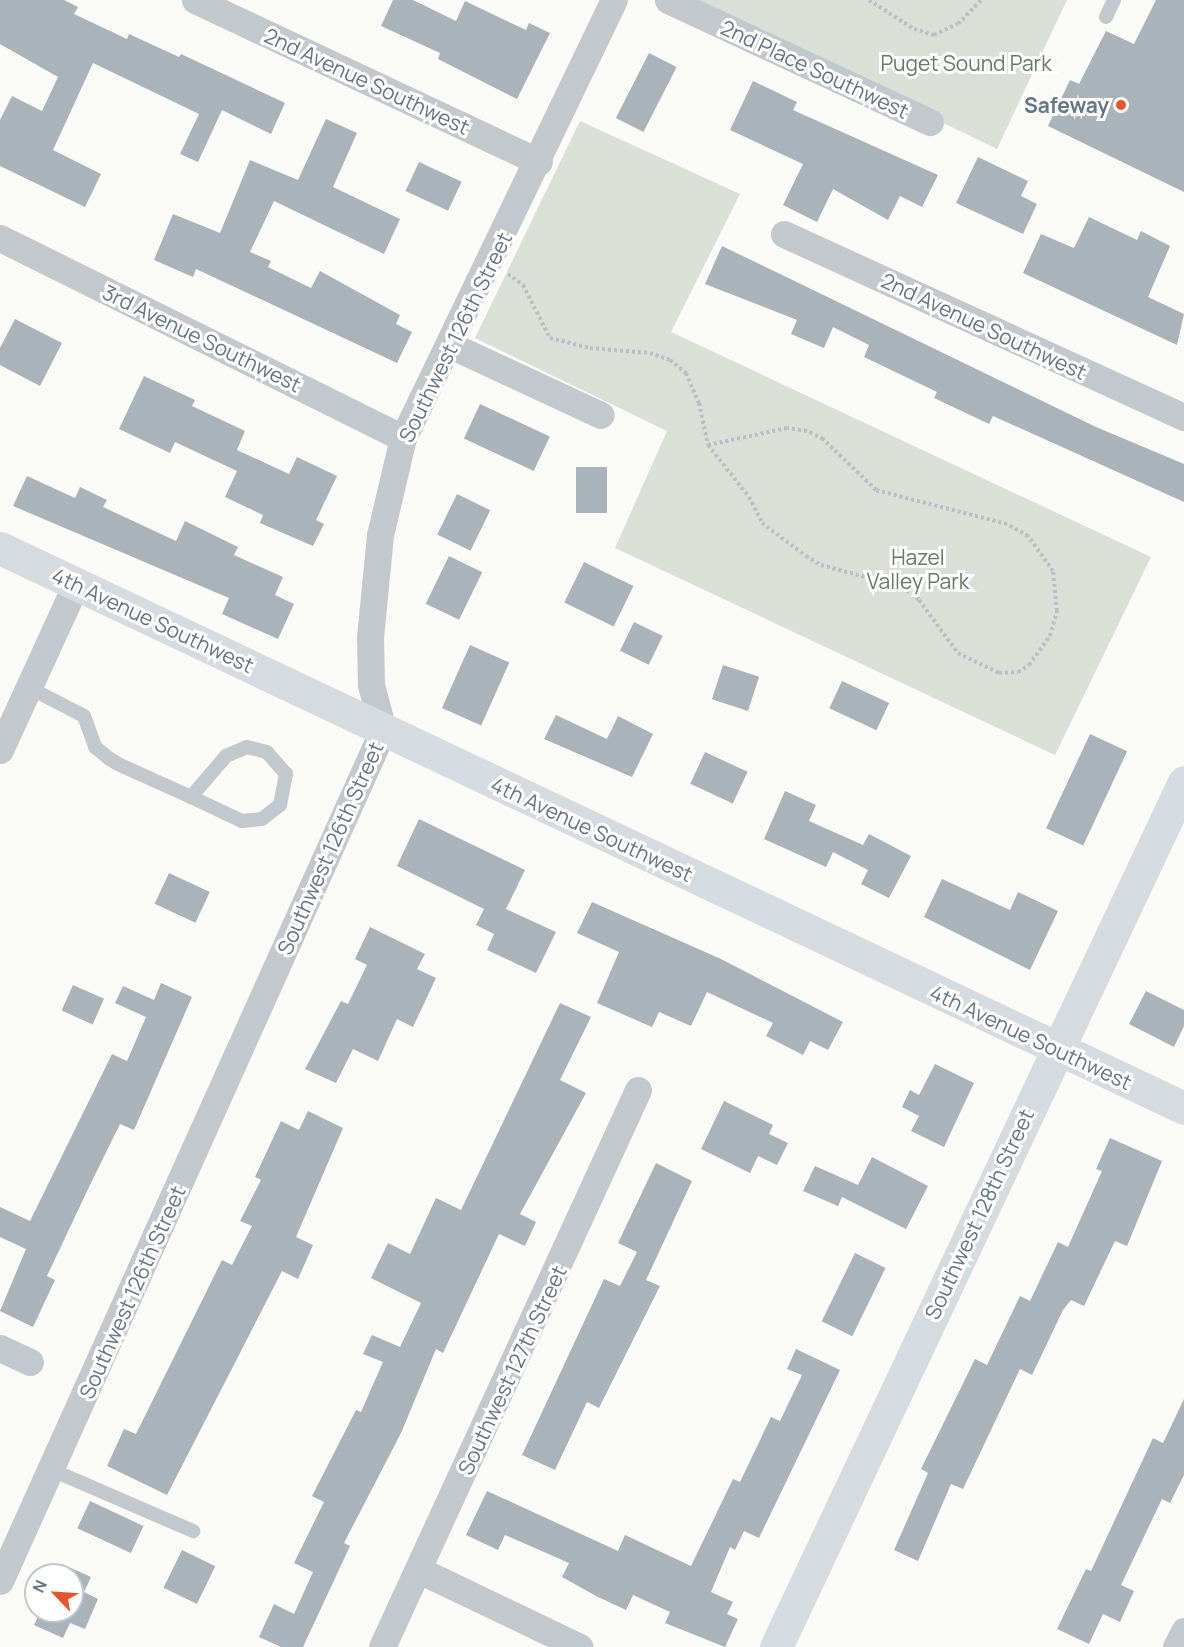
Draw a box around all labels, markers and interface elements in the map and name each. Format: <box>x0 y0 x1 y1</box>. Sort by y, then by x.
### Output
street label: 2nd Place Southwest <box>717 14 913 124</box>
street label: 2nd Avenue Southwest <box>261 22 473 140</box>
park label: Puget Sound Park <box>880 50 1052 76</box>
place label: Safeway <box>1024 92 1109 118</box>
marker: Safeway <box>1114 98 1128 112</box>
street label: Southwest 126th Street <box>393 228 517 446</box>
street label: 2nd Avenue Southwest <box>878 267 1090 385</box>
street label: 3rd Avenue Southwest <box>99 279 305 397</box>
park label: Hazel Valley Park <box>867 544 969 594</box>
street label: 4th Avenue Southwest <box>48 562 258 678</box>
street label: Southwest 126th Street <box>272 738 388 958</box>
street label: 4th Avenue Southwest <box>487 771 697 887</box>
street label: 4th Avenue Southwest <box>926 979 1136 1095</box>
street label: Southwest 128th Street <box>919 1105 1039 1323</box>
street label: Southwest 126th Street <box>74 1182 190 1402</box>
street label: Southwest 127th Street <box>452 1261 572 1479</box>
north arrow <box>24 1563 84 1623</box>
text: N <box>27 1576 52 1596</box>

